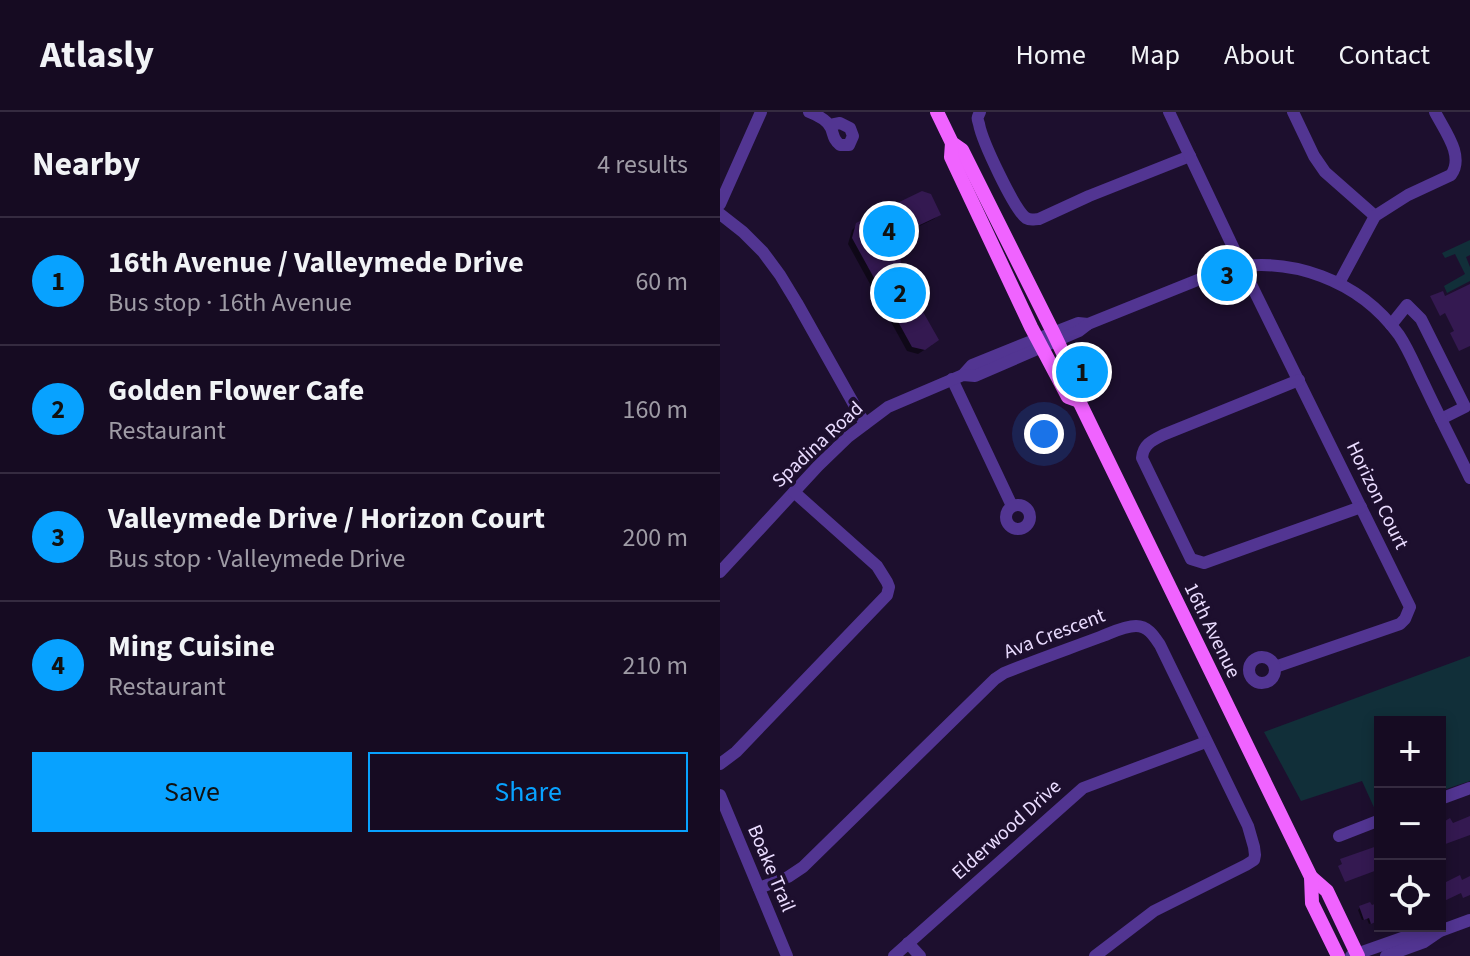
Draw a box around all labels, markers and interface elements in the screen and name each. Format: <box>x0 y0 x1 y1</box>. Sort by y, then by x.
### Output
text: Atlasly <box>40 28 154 82</box>
text: Home <box>1015 35 1086 75</box>
text: Map <box>1130 35 1180 75</box>
text: About <box>1224 35 1295 75</box>
text: Contact <box>1339 35 1430 75</box>
text: Nearby <box>32 140 140 189</box>
text: 4 results <box>597 146 688 183</box>
pin: 4 <box>863 201 915 261</box>
text: 16th Avenue / Valleymede Drive <box>108 241 524 284</box>
pin: 3 <box>1201 245 1253 305</box>
text: 1 <box>51 263 65 300</box>
text: 60 m <box>635 263 688 300</box>
pin: 2 <box>874 263 926 323</box>
text: Bus stop · 16th Avenue <box>108 284 352 321</box>
pin: 1 <box>1056 342 1108 402</box>
text: Golden Flower Cafe <box>108 369 364 412</box>
text: 2 <box>51 391 65 428</box>
text: 160 m <box>622 391 688 428</box>
street label: Spadina Road <box>766 395 869 494</box>
text: Restaurant <box>108 412 226 449</box>
your location <box>1024 414 1064 454</box>
street label: Horizon Court <box>1339 437 1415 554</box>
text: Valleymede Drive / Horizon Court <box>108 497 545 540</box>
text: 3 <box>51 519 65 556</box>
text: 200 m <box>622 519 688 556</box>
text: Bus stop · Valleymede Drive <box>108 540 405 577</box>
street label: 16th Avenue <box>1177 578 1247 683</box>
street label: Ava Crescent <box>1000 602 1109 666</box>
text: Ming Cuisine <box>108 625 275 668</box>
text: 4 <box>51 647 65 684</box>
text: 210 m <box>622 647 688 684</box>
text: Restaurant <box>108 668 226 705</box>
map controls <box>1374 716 1446 932</box>
button: + <box>1374 716 1446 788</box>
button: Save <box>32 752 352 832</box>
button: Share <box>368 752 688 832</box>
street label: Elderwood Drive <box>946 773 1068 886</box>
button: − <box>1374 788 1446 860</box>
street label: Boake Trail <box>740 820 802 916</box>
button: locate <box>1374 860 1446 932</box>

